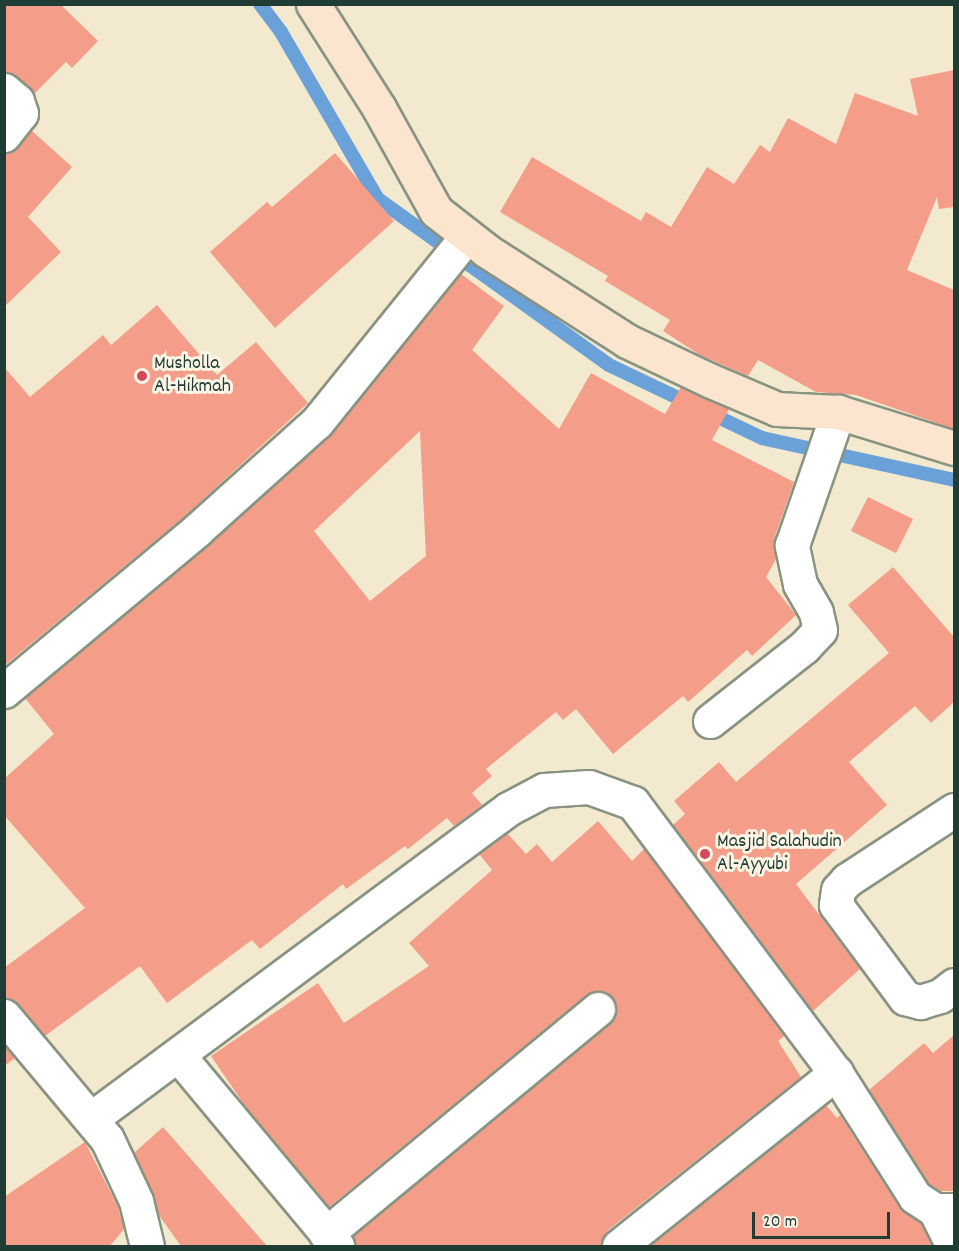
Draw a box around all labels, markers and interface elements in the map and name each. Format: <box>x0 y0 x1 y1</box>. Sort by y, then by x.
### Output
place label: Musholla Al-Hikmah <box>154 352 231 399</box>
marker: Musholla Al-Hikmah <box>135 369 149 383</box>
place label: Masjid Salahudin Al-Ayyubi <box>717 831 842 878</box>
marker: Masjid Salahudin Al-Ayyubi <box>698 847 712 861</box>
scale bar <box>755 1200 893 1238</box>
text: 20 m <box>763 1210 797 1235</box>

